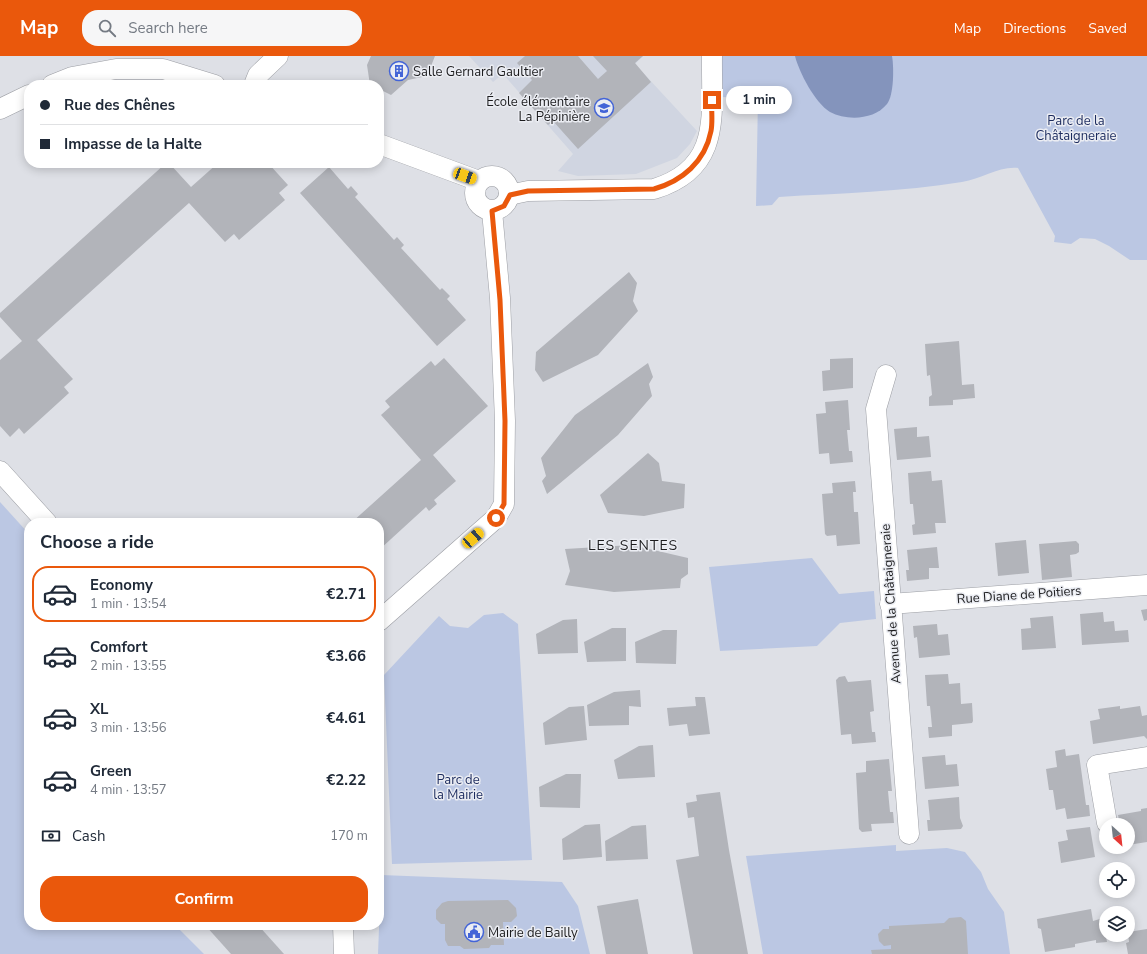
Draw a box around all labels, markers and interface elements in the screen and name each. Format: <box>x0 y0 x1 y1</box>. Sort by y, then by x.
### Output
search box <box>82 10 362 46</box>
text: Map <box>20 15 58 41</box>
icon: search <box>96 17 118 39</box>
text: Search here <box>128 18 208 38</box>
text: Map <box>954 19 981 38</box>
text: Directions <box>1003 19 1066 38</box>
text: Saved <box>1088 19 1127 38</box>
building icon: Salle Gernard Gaultier <box>388 60 410 82</box>
place label: Salle Gernard Gaultier <box>413 63 543 81</box>
callout: 1 min <box>726 86 792 114</box>
route end <box>703 91 721 109</box>
text: 1 min <box>742 91 776 109</box>
place label: École élémentaire La Pépinière <box>486 92 590 126</box>
text: Rue des Chênes <box>64 95 175 115</box>
school or university icon: École élémentaire La Pépinière <box>593 97 615 119</box>
park label: Parc de la Châtaigneraie <box>1036 112 1116 145</box>
text: Impasse de la Halte <box>64 134 202 154</box>
car <box>452 166 478 186</box>
route start <box>487 509 505 527</box>
street label: Avenue de la Châtaigneraie <box>876 523 906 685</box>
car <box>460 526 486 550</box>
text: Choose a ride <box>40 530 154 554</box>
district label: LES SENTES <box>588 536 678 555</box>
text: Economy <box>90 575 153 595</box>
icon: car <box>42 576 78 612</box>
street label: Rue Diane de Poitiers <box>956 582 1082 608</box>
text: €2.71 <box>326 584 366 604</box>
text: 1 min · 13:54 <box>90 595 166 613</box>
text: Comfort <box>90 637 147 657</box>
icon: car <box>42 638 78 674</box>
text: €3.66 <box>326 646 366 666</box>
text: 2 min · 13:55 <box>90 657 166 675</box>
text: XL <box>90 699 109 719</box>
icon: car <box>42 700 78 736</box>
text: €4.61 <box>326 708 366 728</box>
text: 3 min · 13:56 <box>90 719 166 737</box>
text: Green <box>90 761 132 781</box>
icon: car <box>42 762 78 798</box>
text: €2.22 <box>326 770 366 790</box>
park label: Parc de la Mairie <box>433 771 483 804</box>
text: 4 min · 13:57 <box>90 781 166 799</box>
north arrow <box>1099 818 1135 854</box>
map controls <box>1099 818 1135 942</box>
icon: cash <box>40 825 62 847</box>
text: Cash <box>72 826 106 846</box>
text: 170 m <box>330 827 368 845</box>
button: locate <box>1099 862 1135 898</box>
button: Confirm <box>40 876 368 922</box>
button: layers <box>1099 906 1135 942</box>
public building icon: Mairie de Bailly <box>463 921 485 943</box>
place label: Mairie de Bailly <box>488 924 578 942</box>

